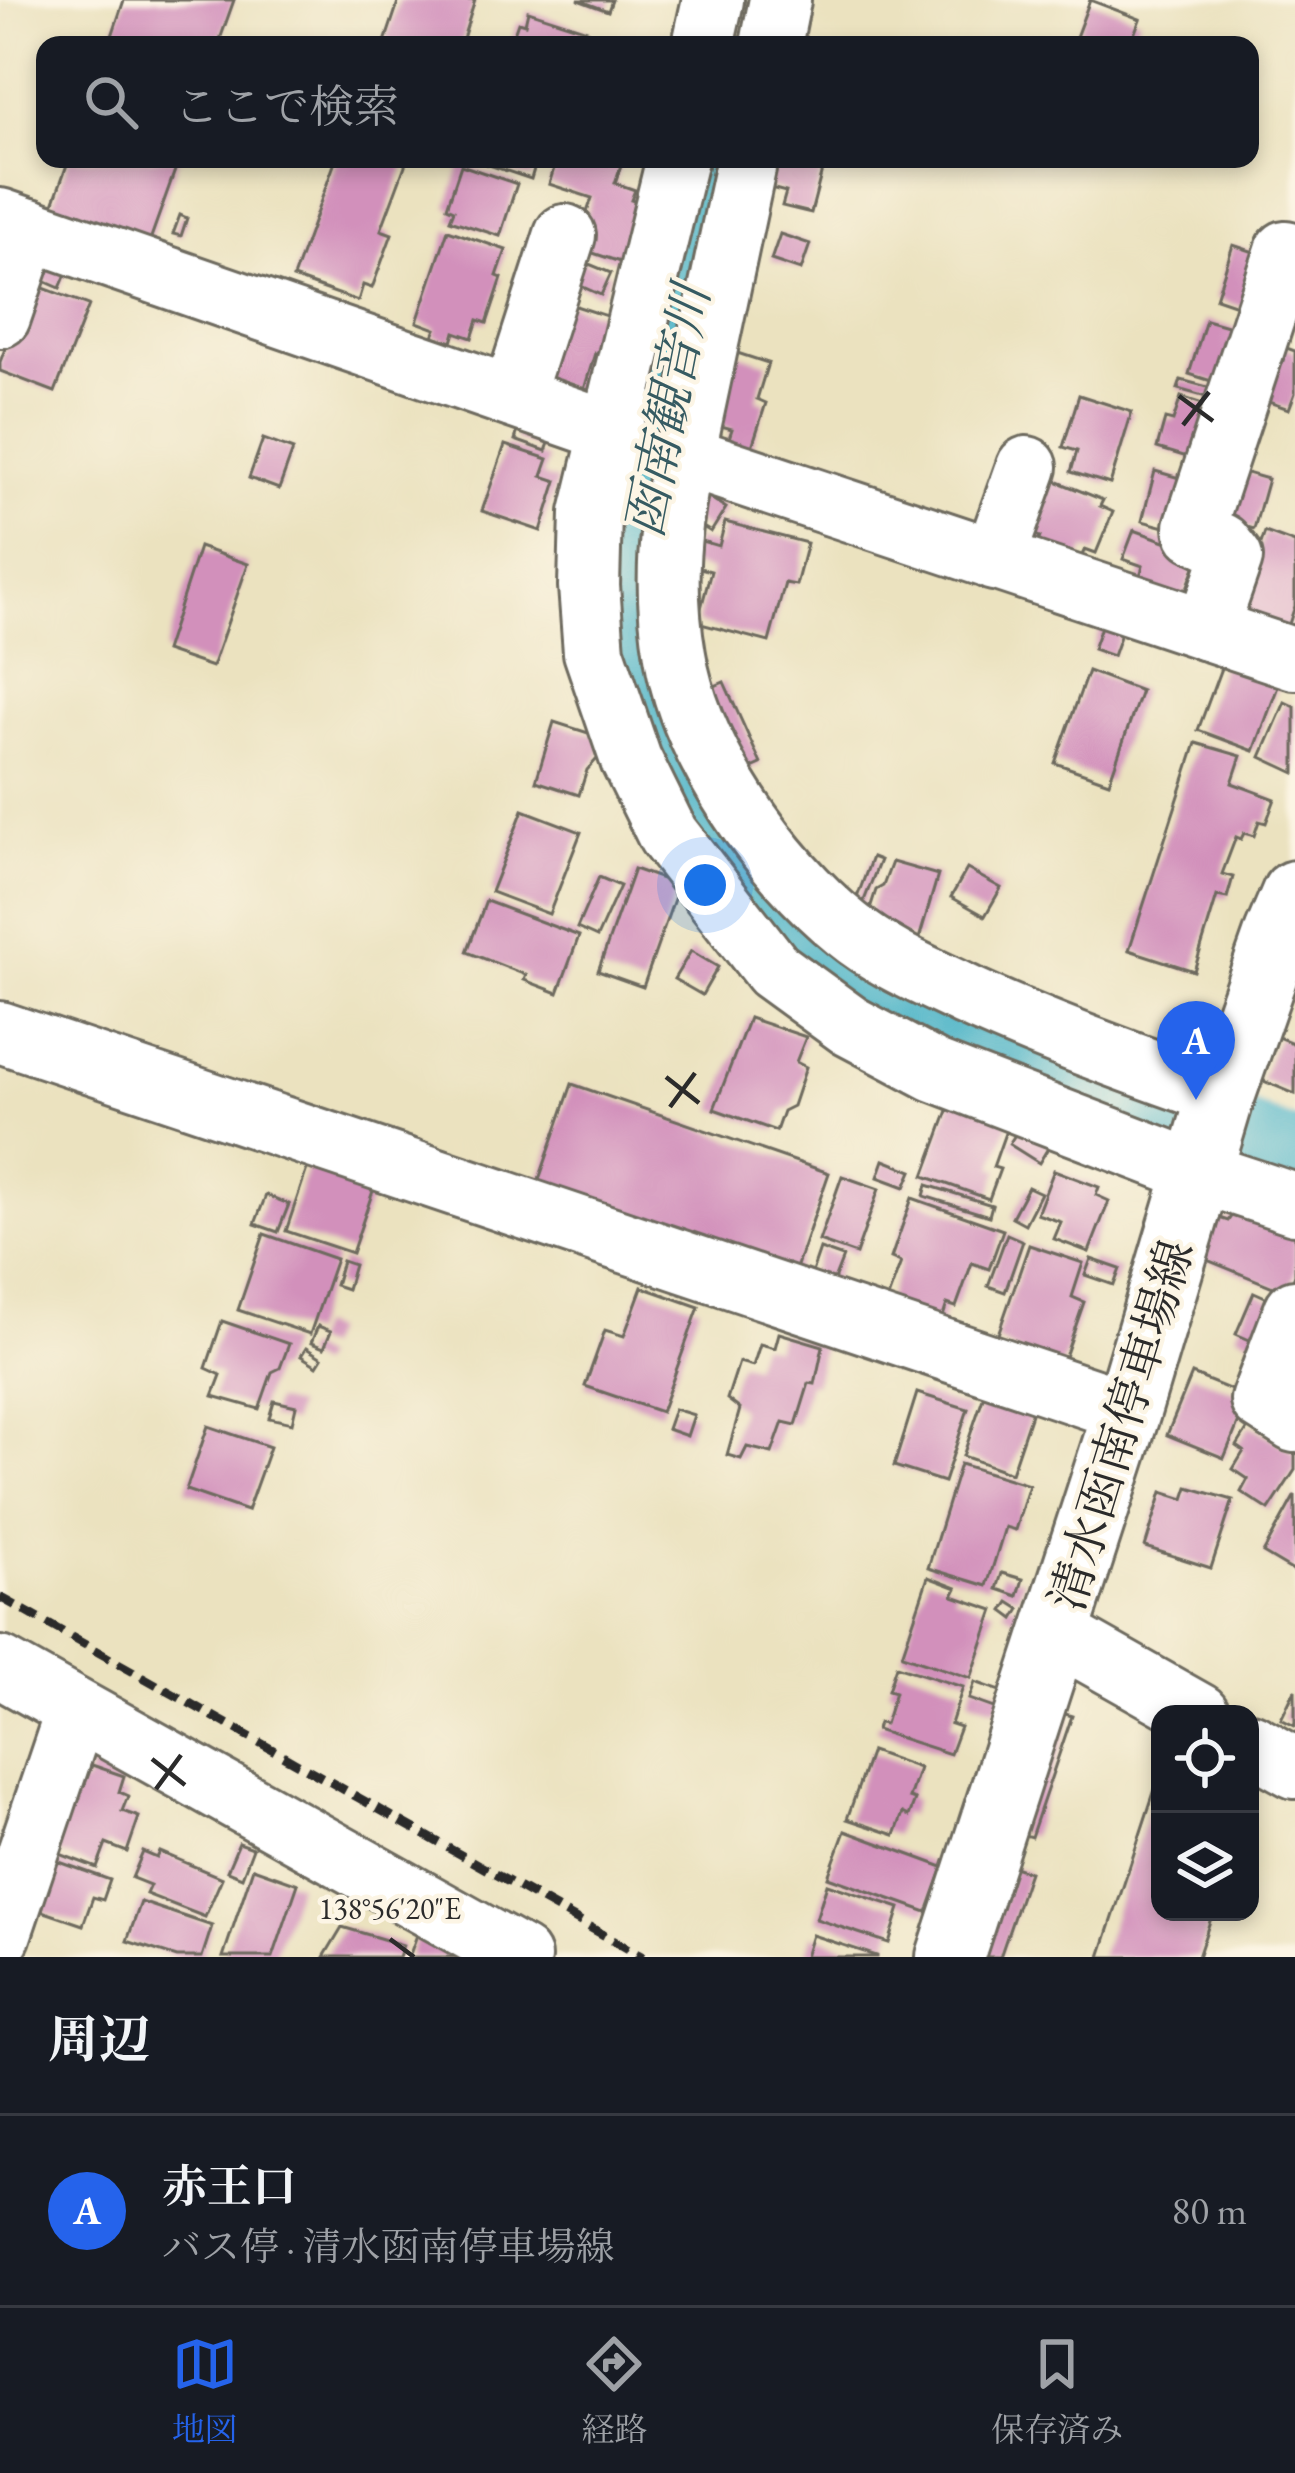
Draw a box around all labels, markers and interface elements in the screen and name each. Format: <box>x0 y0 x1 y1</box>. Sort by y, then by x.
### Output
search box <box>36 36 1259 168</box>
icon: search <box>78 69 144 135</box>
text: ここで検索 <box>174 77 399 135</box>
water label: 函南観音川 <box>610 275 725 542</box>
your location <box>675 855 735 915</box>
pin: A <box>1157 1001 1235 1100</box>
street label: 清水函南停車場線 <box>1035 1232 1207 1618</box>
map controls <box>1151 1705 1259 1921</box>
button: locate <box>1151 1705 1259 1813</box>
button: layers <box>1151 1813 1259 1921</box>
text: 138°56'20"E <box>319 1889 461 1928</box>
text: 周辺 <box>48 2006 150 2072</box>
text: 赤王口 <box>162 2157 297 2215</box>
text: A <box>73 2185 101 2236</box>
text: 80 m <box>1171 2185 1247 2236</box>
text: バス停 · 清水函南停車場線 <box>162 2221 614 2272</box>
tab: 地図 <box>172 2331 238 2451</box>
tab: 経路 <box>581 2331 647 2451</box>
tab: 保存済み <box>991 2331 1123 2451</box>

